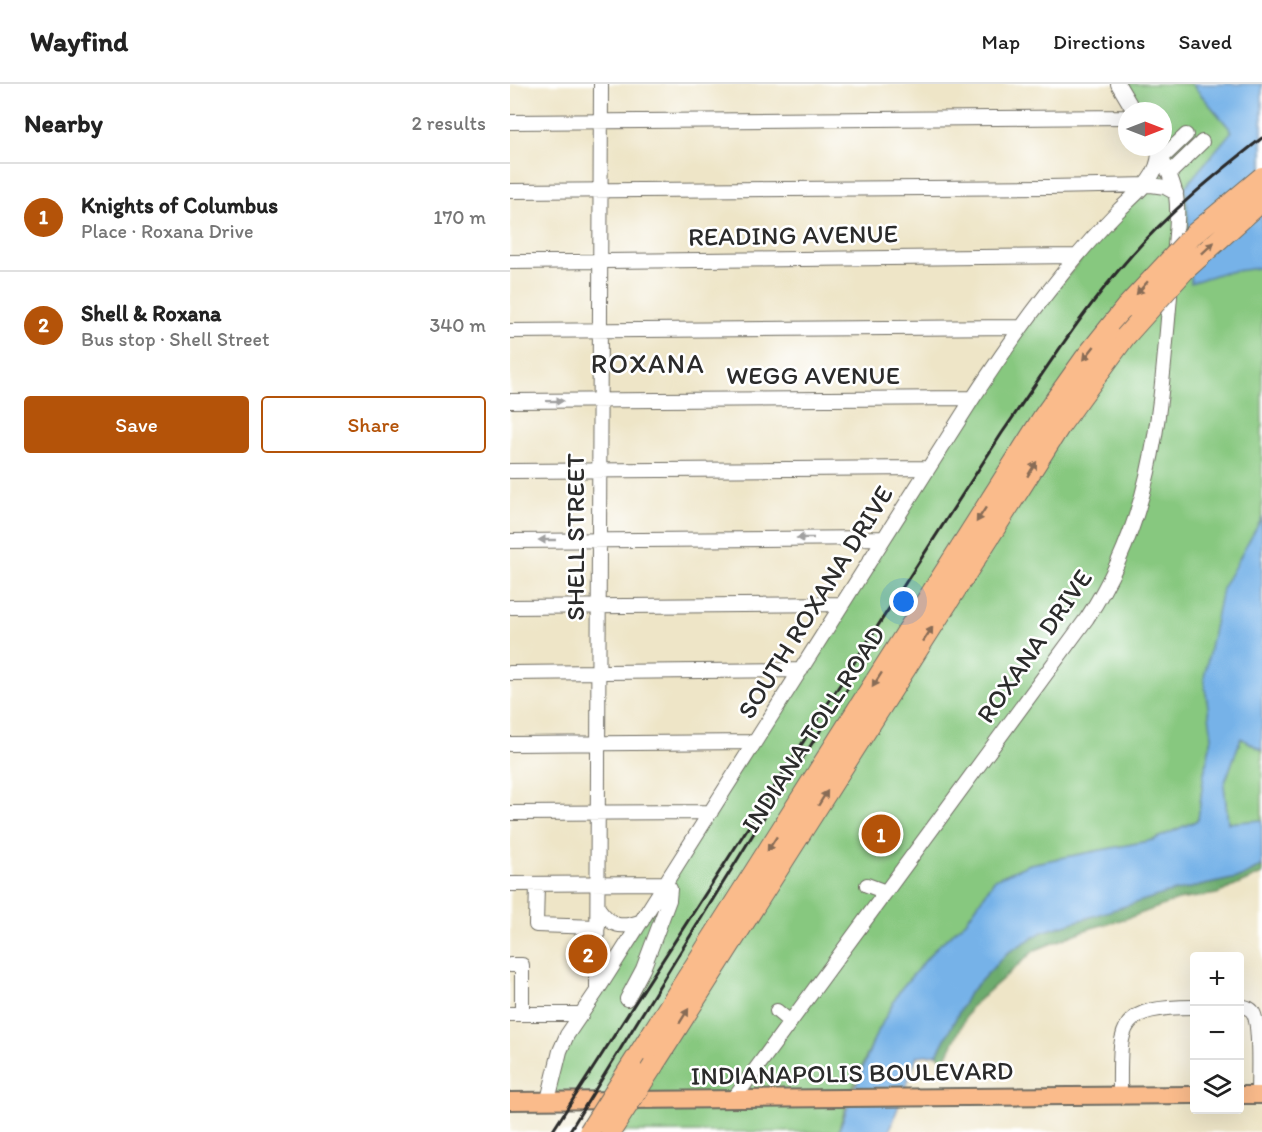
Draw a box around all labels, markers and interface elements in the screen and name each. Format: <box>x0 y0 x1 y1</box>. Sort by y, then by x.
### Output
text: Wayfind <box>30 24 128 58</box>
text: Map <box>982 29 1020 54</box>
text: Directions <box>1053 29 1145 54</box>
text: Saved <box>1178 29 1232 54</box>
north arrow <box>1118 102 1172 156</box>
text: Nearby <box>24 107 103 139</box>
text: 2 results <box>412 111 486 135</box>
text: Knights of Columbus <box>81 192 278 219</box>
text: 1 <box>39 205 48 229</box>
text: 170 m <box>433 205 486 229</box>
street label: READING AVENUE <box>688 217 898 253</box>
text: Place · Roxana Drive <box>81 219 253 243</box>
one-way arrow <box>1200 242 1214 256</box>
one-way arrow <box>1136 280 1149 296</box>
text: Shell & Roxana <box>81 300 222 327</box>
text: 2 <box>38 313 49 337</box>
text: 340 m <box>429 313 486 337</box>
text: Bus stop · Shell Street <box>81 327 270 351</box>
one-way arrow <box>1083 345 1096 361</box>
district label: ROXANA <box>591 347 705 380</box>
street label: WEGG AVENUE <box>726 359 900 391</box>
button: Save <box>24 396 249 453</box>
button: Share <box>261 396 486 453</box>
one-way arrow <box>545 396 564 406</box>
street label: SHELL STREET <box>559 453 591 621</box>
one-way arrow <box>1027 461 1038 478</box>
street label: SOUTH ROXANA DRIVE <box>730 480 900 724</box>
one-way arrow <box>976 507 987 523</box>
one-way arrow <box>795 534 814 543</box>
one-way arrow <box>537 535 556 545</box>
street label: ROXANA DRIVE <box>969 563 1099 729</box>
your location <box>889 587 918 616</box>
street label: INDIANA TOLL ROAD <box>734 620 892 838</box>
one-way arrow <box>922 626 933 642</box>
one-way arrow <box>871 671 882 688</box>
one-way arrow <box>817 790 828 807</box>
pin: 1 <box>862 812 901 856</box>
one-way arrow <box>766 836 777 852</box>
pin: 2 <box>568 932 608 976</box>
map controls <box>1190 952 1244 1114</box>
button: + <box>1190 952 1244 1006</box>
button: − <box>1190 1006 1244 1060</box>
one-way arrow <box>679 1008 690 1024</box>
street label: INDIANAPOLIS BOULEVARD <box>690 1054 1014 1092</box>
button: layers <box>1190 1060 1244 1114</box>

